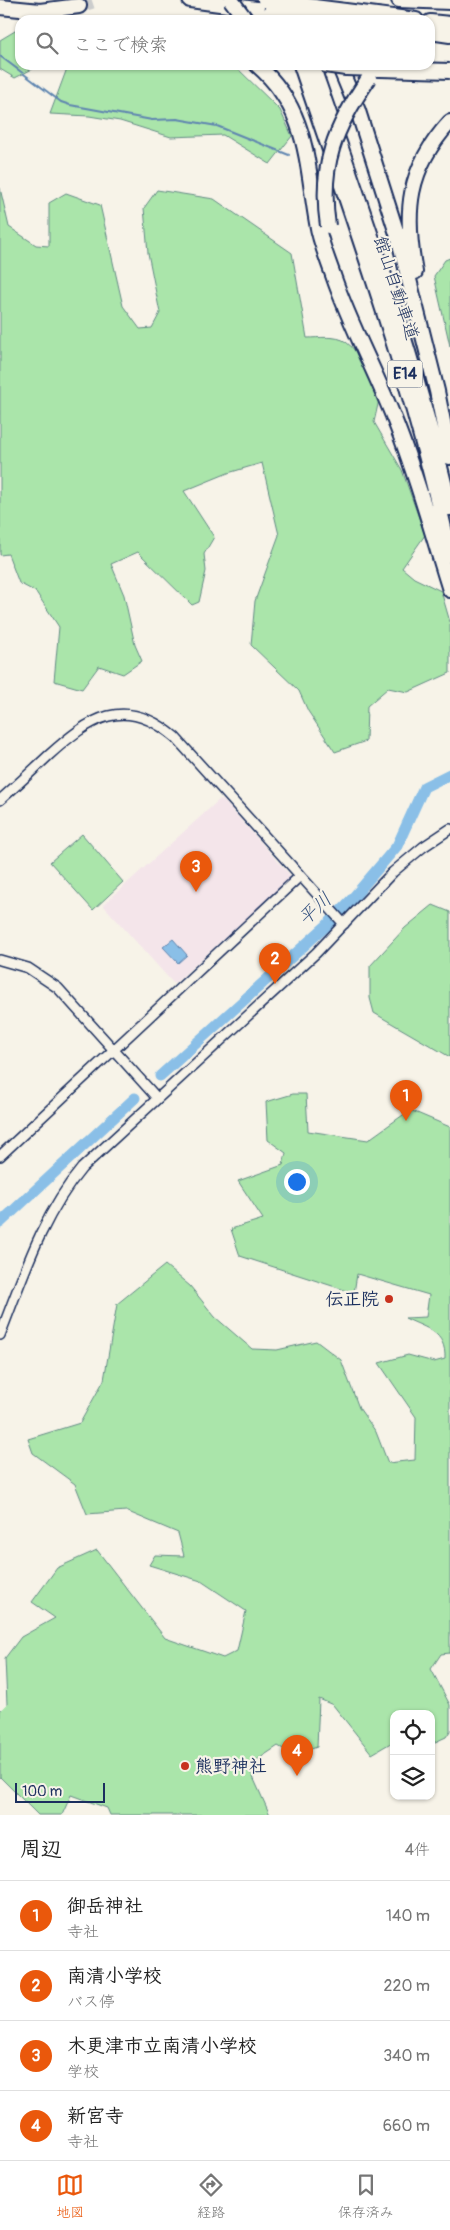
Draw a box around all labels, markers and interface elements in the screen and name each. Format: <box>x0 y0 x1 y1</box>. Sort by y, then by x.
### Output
search box <box>15 15 435 70</box>
icon: search <box>33 29 61 57</box>
text: ここで検索 <box>73 33 168 57</box>
street label: 館山自動車道 <box>368 233 424 343</box>
road number: E14 <box>388 360 422 388</box>
pin: 3 <box>180 851 212 892</box>
water label: 平川 <box>293 887 337 931</box>
pin: 2 <box>259 943 291 984</box>
pin: 1 <box>390 1080 422 1121</box>
your location <box>284 1169 310 1195</box>
place label: 伝正院 <box>325 1288 379 1311</box>
marker: 伝正院 <box>383 1293 395 1305</box>
map controls <box>390 1710 435 1800</box>
button: locate <box>390 1710 435 1755</box>
pin: 4 <box>281 1735 313 1776</box>
place label: 熊野神社 <box>195 1755 267 1778</box>
button: layers <box>390 1755 435 1800</box>
marker: 熊野神社 <box>179 1760 191 1772</box>
scale bar <box>15 1780 105 1803</box>
text: 100 m <box>22 1783 62 1800</box>
text: 周辺 <box>20 1836 62 1863</box>
text: 4件 <box>405 1840 430 1860</box>
text: 御岳神社 <box>67 1894 143 1918</box>
text: 1 <box>33 1906 39 1926</box>
text: 140 m <box>386 1906 430 1926</box>
text: 寺社 <box>67 1922 99 1942</box>
text: 南清小学校 <box>67 1964 162 1988</box>
text: 2 <box>32 1976 40 1996</box>
text: 220 m <box>384 1976 430 1996</box>
text: バス停 <box>67 1992 115 2012</box>
text: 木更津市立南清小学校 <box>67 2034 257 2058</box>
text: 3 <box>32 2046 40 2066</box>
text: 340 m <box>383 2046 430 2066</box>
text: 学校 <box>67 2062 99 2082</box>
text: 新宮寺 <box>67 2104 124 2128</box>
text: 4 <box>31 2116 41 2136</box>
text: 660 m <box>383 2116 430 2136</box>
text: 寺社 <box>67 2132 99 2152</box>
tab: 地図 <box>56 2171 84 2221</box>
tab: 経路 <box>197 2171 225 2221</box>
tab: 保存済み <box>338 2171 394 2221</box>

